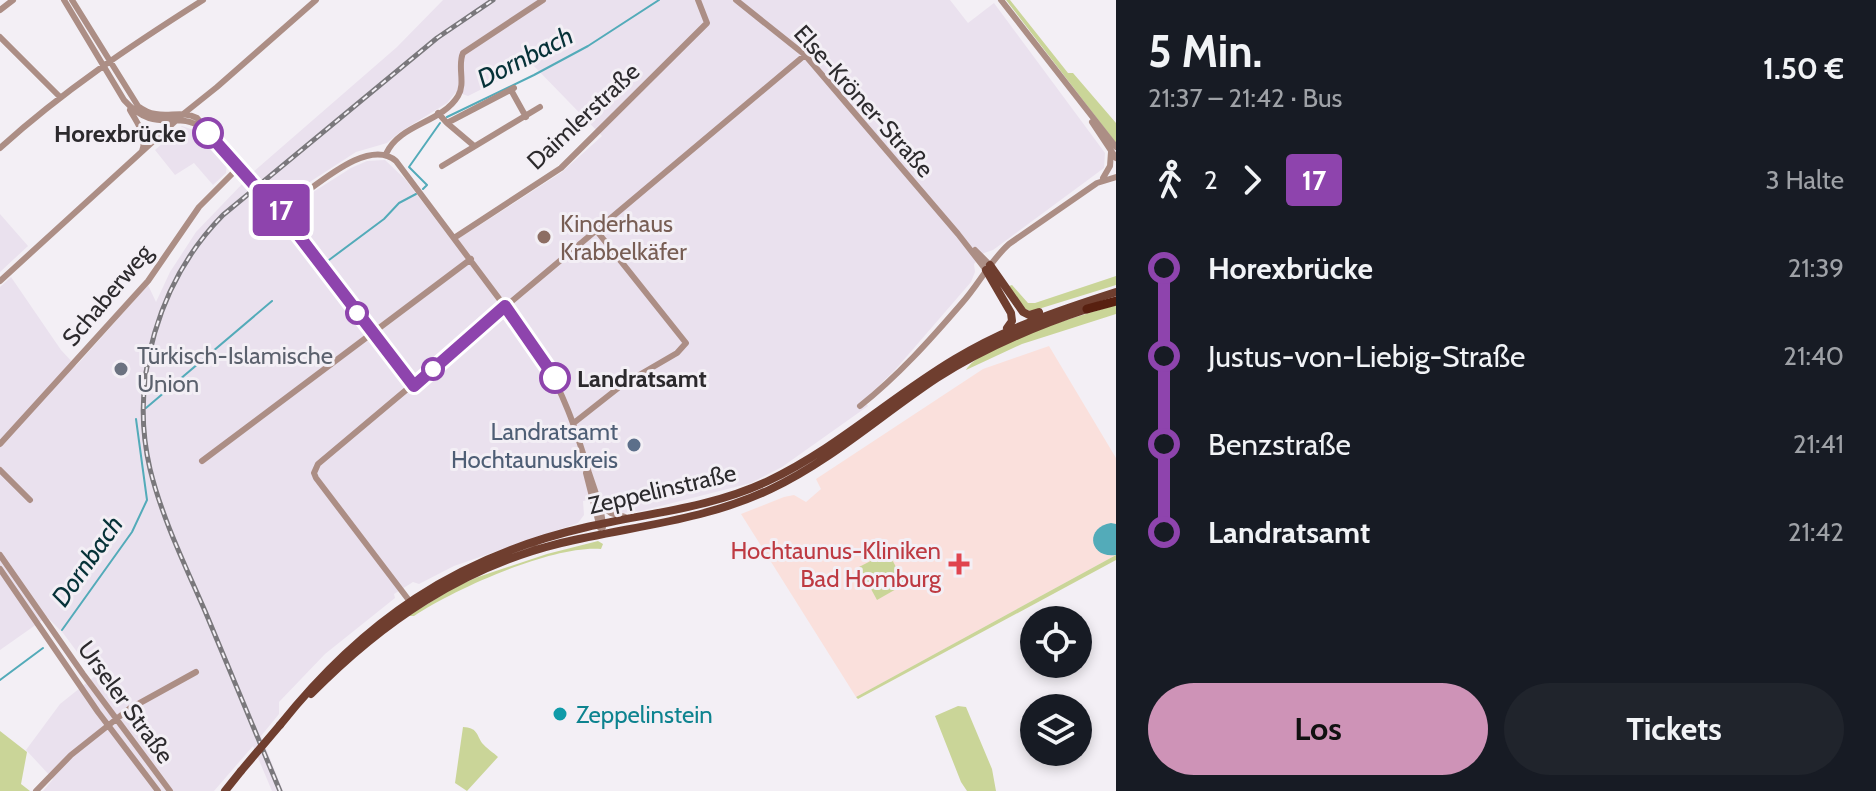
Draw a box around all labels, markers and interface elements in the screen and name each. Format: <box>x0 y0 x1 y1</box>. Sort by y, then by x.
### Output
water label: Dornbach <box>472 19 578 95</box>
street label: Else-Kröner-Straße <box>788 19 940 183</box>
text: 5 Min. <box>1148 25 1262 78</box>
text: 1.50 € <box>1763 50 1844 87</box>
street label: Daimlerstraße <box>521 57 645 175</box>
text: 21:37 – 21:42 · Bus <box>1148 82 1342 114</box>
marker: Horexbrücke <box>193 118 223 148</box>
place label: Horexbrücke <box>54 119 186 148</box>
icon: walk <box>1148 158 1192 202</box>
icon: forward <box>1230 158 1274 202</box>
text: 17 <box>1302 163 1326 197</box>
text: 2 <box>1204 164 1218 196</box>
text: 3 Halte <box>1766 164 1844 196</box>
line badge: 17 <box>245 184 317 236</box>
text: 17 <box>269 193 293 227</box>
place label: Kinderhaus Krabbelkäfer <box>560 209 687 266</box>
marker: Kinderhaus Krabbelkäfer <box>535 228 553 246</box>
street label: Schaberweg <box>56 237 159 352</box>
text: Horexbrücke <box>1208 250 1373 287</box>
text: 21:39 <box>1788 252 1844 284</box>
unlabelled marker <box>346 302 368 324</box>
text: Justus-von-Liebig-Straße <box>1208 338 1525 375</box>
text: 21:40 <box>1783 340 1844 372</box>
place label: Türkisch-Islamische Union <box>137 341 333 398</box>
unlabelled marker <box>422 358 444 380</box>
marker: Türkisch-Islamische Union <box>112 360 130 378</box>
marker: Landratsamt <box>540 363 570 393</box>
place label: Landratsamt <box>577 364 707 393</box>
place label: Landratsamt Hochtaunuskreis <box>451 417 618 474</box>
text: Benzstraße <box>1208 426 1351 463</box>
text: 21:41 <box>1793 428 1844 460</box>
marker: Landratsamt Hochtaunuskreis <box>625 436 643 454</box>
street label: Zeppelinstraße <box>585 458 739 520</box>
water label: Dornbach <box>44 509 130 613</box>
text: Landratsamt <box>1208 514 1370 551</box>
text: 21:42 <box>1788 516 1844 548</box>
place label: Hochtaunus-Kliniken Bad Homburg <box>730 536 942 593</box>
marker: Hochtaunus-Kliniken Bad Homburg <box>948 553 970 575</box>
map controls <box>1020 606 1092 766</box>
button: locate <box>1020 606 1092 678</box>
street label: Urseler Straße <box>72 635 180 769</box>
button: Los <box>1148 683 1488 775</box>
button: Tickets <box>1504 683 1844 775</box>
button: layers <box>1020 694 1092 766</box>
place label: Zeppelinstein <box>576 700 713 729</box>
marker: Zeppelinstein <box>551 705 569 723</box>

